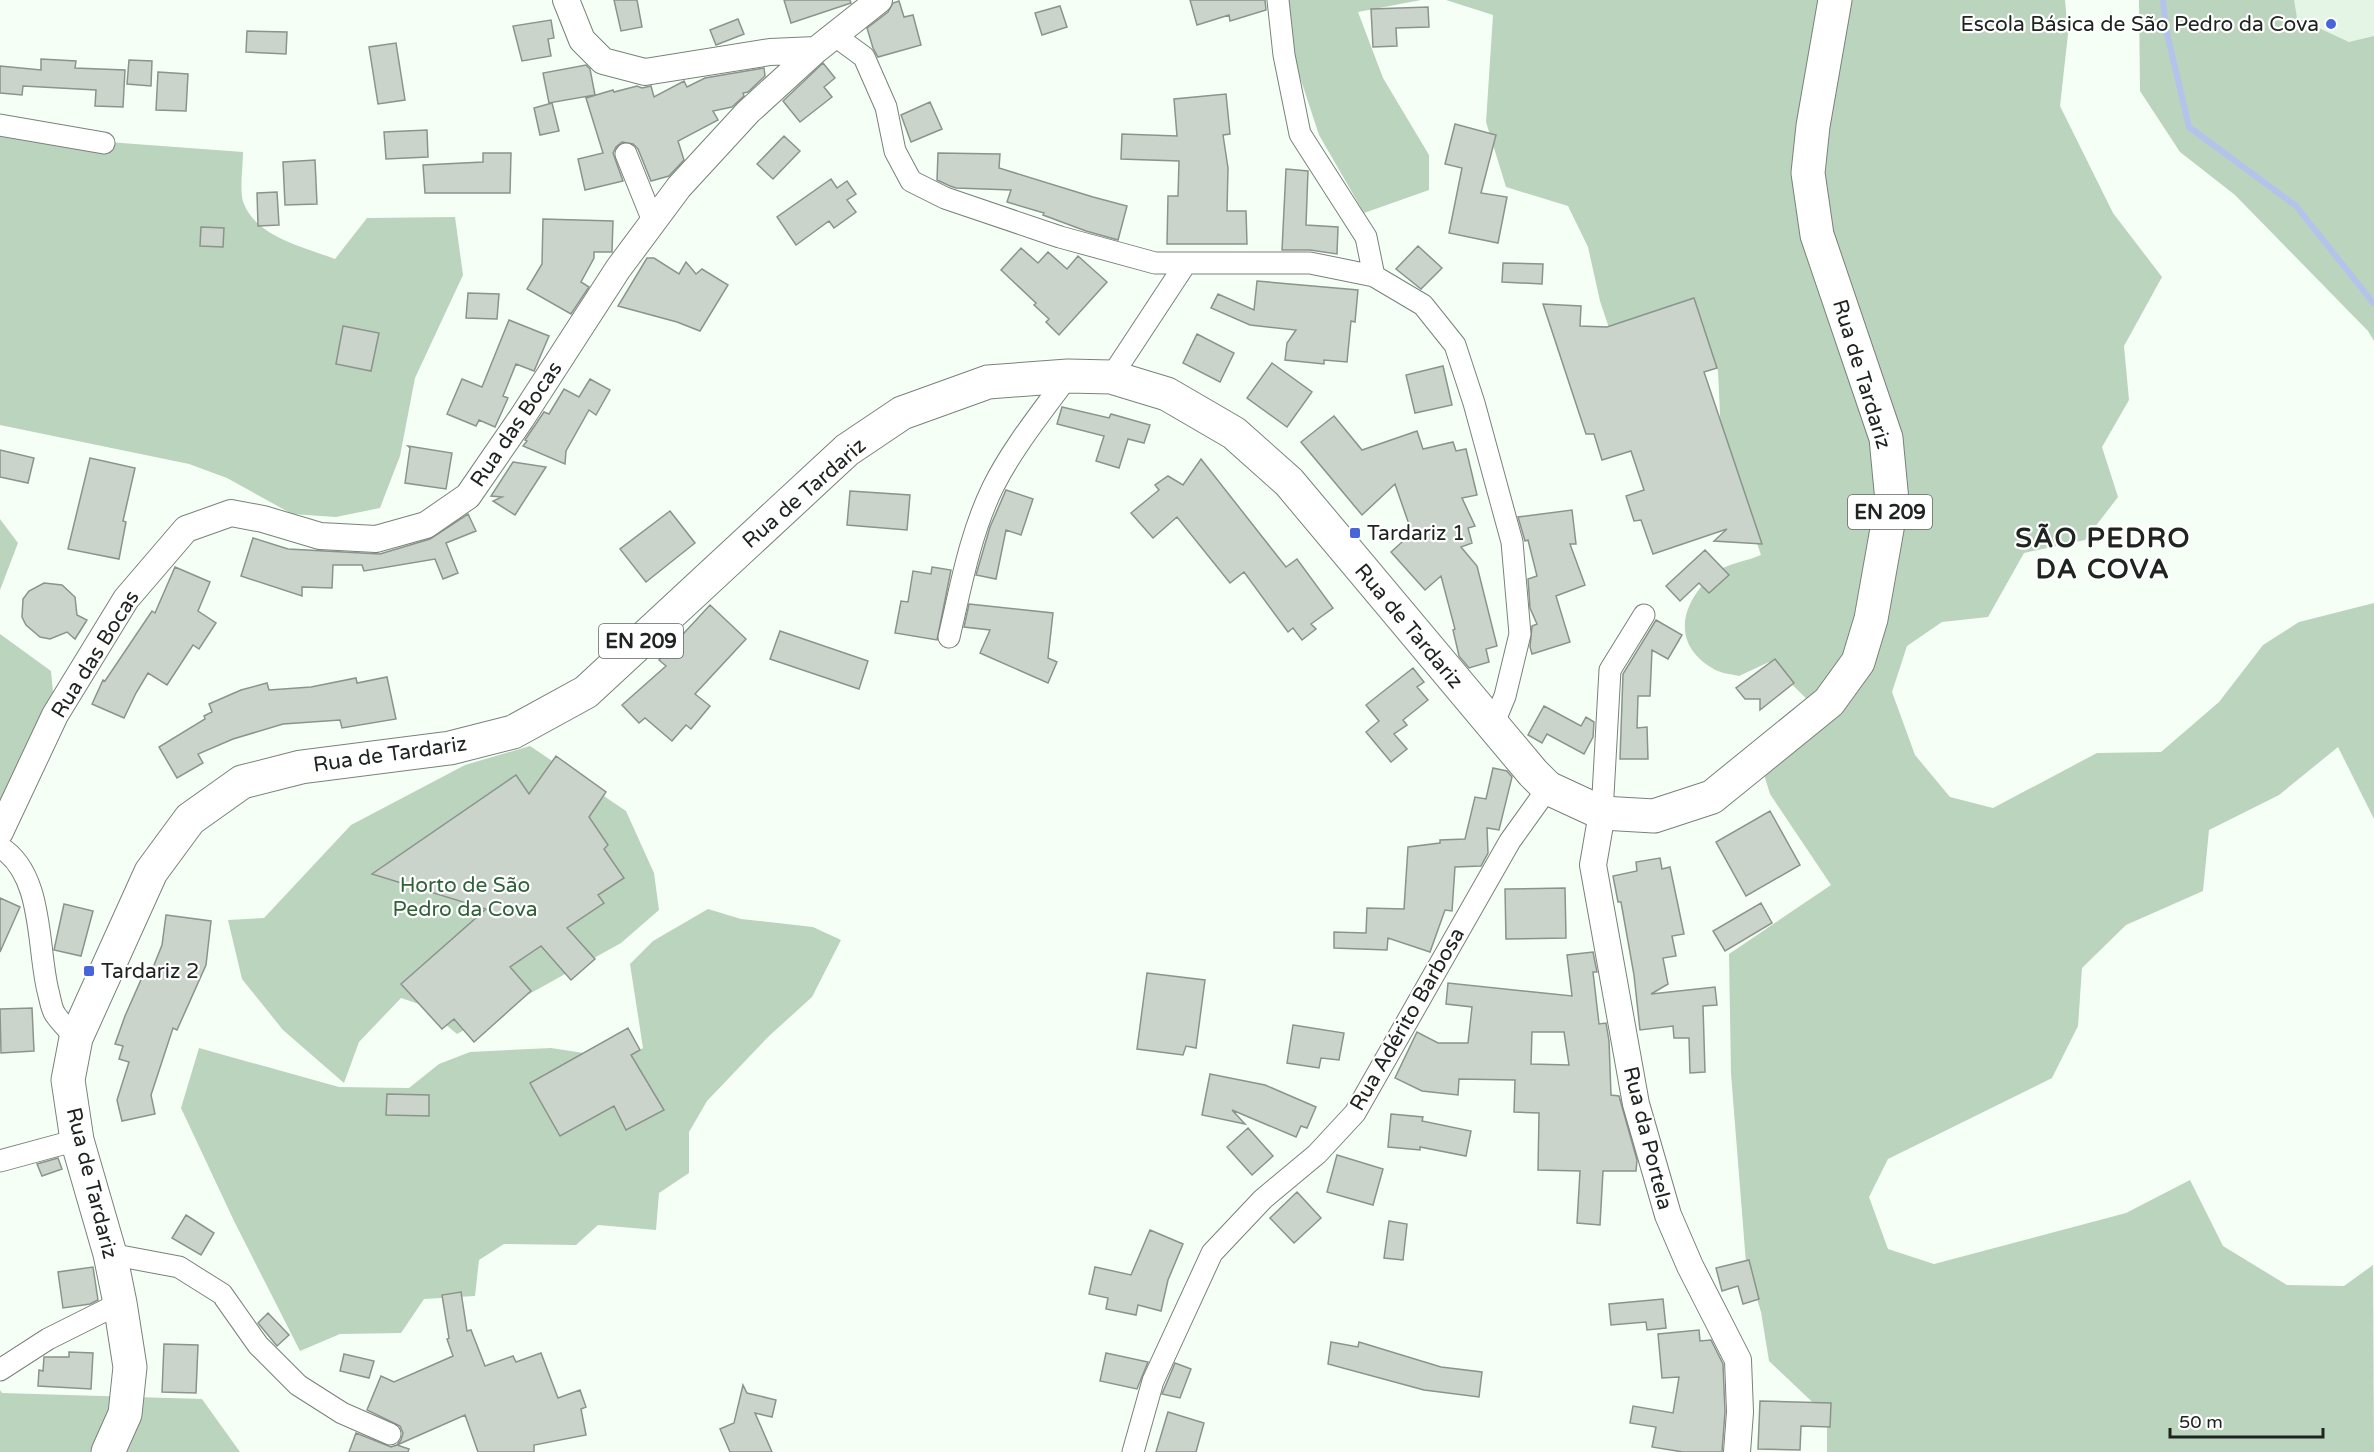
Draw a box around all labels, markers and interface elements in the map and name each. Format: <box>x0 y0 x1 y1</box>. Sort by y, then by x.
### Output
place label: Escola Básica de São Pedro da Cova <box>1960 12 2319 37</box>
marker: Escola Básica de São Pedro da Cova <box>2324 17 2338 31</box>
street label: Rua de Tardariz <box>1827 296 1896 452</box>
street label: Rua das Bocas <box>465 357 568 492</box>
street label: Rua de Tardariz <box>738 433 871 554</box>
road number: EN 209 <box>1848 495 1932 529</box>
place label: Tardariz 1 <box>1367 521 1465 546</box>
district label: SÃO PEDRO DA COVA <box>2015 522 2191 586</box>
marker: Tardariz 1 <box>1348 526 1362 540</box>
street label: Rua de Tardariz <box>1349 559 1468 694</box>
street label: Rua das Bocas <box>46 586 145 723</box>
road number: EN 209 <box>599 624 683 658</box>
street label: Rua de Tardariz <box>312 731 469 778</box>
park label: Horto de São Pedro da Cova <box>392 873 538 922</box>
street label: Rua Adérito Barbosa <box>1345 923 1470 1115</box>
place label: Tardariz 2 <box>101 959 199 984</box>
marker: Tardariz 2 <box>82 964 96 978</box>
street label: Rua da Portela <box>1618 1064 1677 1212</box>
street label: Rua de Tardariz <box>61 1105 122 1261</box>
scale bar <box>2170 1401 2323 1439</box>
text: 50 m <box>2179 1411 2223 1433</box>

